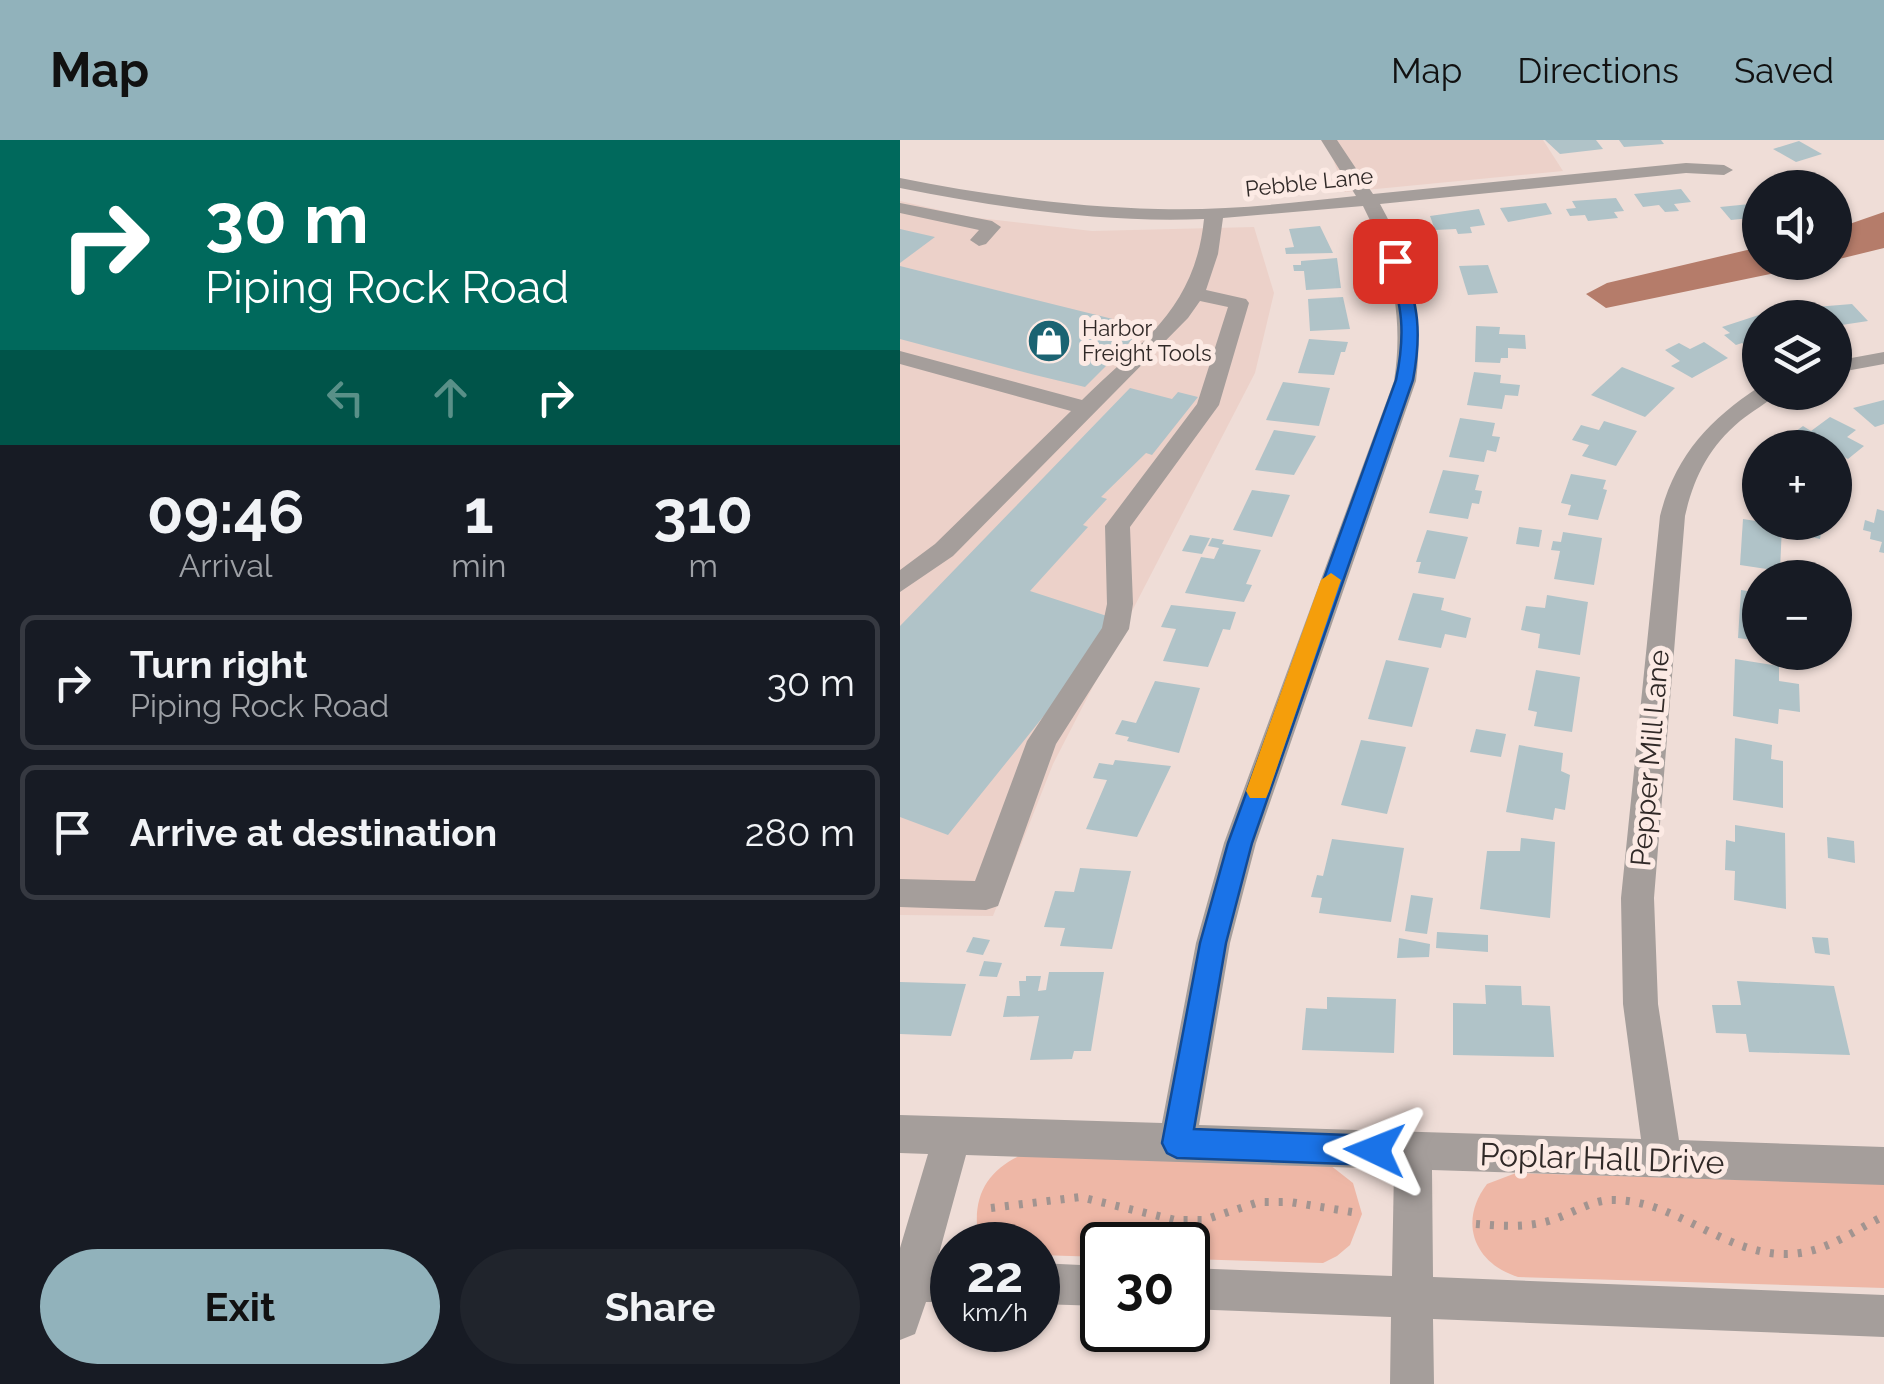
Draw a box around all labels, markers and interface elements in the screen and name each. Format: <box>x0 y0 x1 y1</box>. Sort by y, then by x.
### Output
text: Map <box>50 42 149 98</box>
text: Map <box>1391 50 1462 91</box>
text: Directions <box>1517 50 1679 91</box>
text: Saved <box>1734 50 1834 91</box>
street label: Pebble Lane <box>1244 162 1374 202</box>
map controls <box>1742 170 1852 670</box>
button: sound <box>1742 170 1852 280</box>
text: 30 m <box>205 177 369 259</box>
icon: right <box>40 180 170 310</box>
pin <box>1353 219 1438 304</box>
icon: arrive <box>1368 234 1423 289</box>
text: Piping Rock Road <box>205 261 569 314</box>
button: layers <box>1742 300 1852 410</box>
place label: Harbor Freight Tools <box>1082 315 1212 366</box>
shop icon: Harbor Freight Tools <box>1026 318 1072 364</box>
icon: left <box>318 370 373 425</box>
icon: ahead <box>423 370 478 425</box>
icon: right <box>528 370 583 425</box>
button: + <box>1742 430 1852 540</box>
text: 09:46 <box>147 477 305 547</box>
text: 1 <box>464 477 494 547</box>
text: 310 <box>653 477 753 547</box>
text: Arrival <box>179 547 273 584</box>
text: min <box>451 547 506 584</box>
text: m <box>688 547 718 584</box>
button: − <box>1742 560 1852 670</box>
text: Turn right <box>130 642 307 687</box>
street label: Pepper Mill Lane <box>1624 648 1676 868</box>
icon: right <box>45 655 100 710</box>
text: 30 m <box>767 660 855 705</box>
text: Piping Rock Road <box>130 687 389 724</box>
icon: arrive <box>45 805 100 860</box>
text: Arrive at destination <box>130 810 497 855</box>
text: 280 m <box>745 810 855 855</box>
position arrow <box>1323 1098 1427 1202</box>
street label: Poplar Hall Drive <box>1479 1135 1725 1181</box>
speed limit sign: 30 <box>1080 1222 1210 1352</box>
text: 22 <box>967 1245 1023 1304</box>
button: Exit <box>40 1249 440 1364</box>
button: Share <box>460 1249 860 1364</box>
text: km/h <box>962 1297 1028 1327</box>

